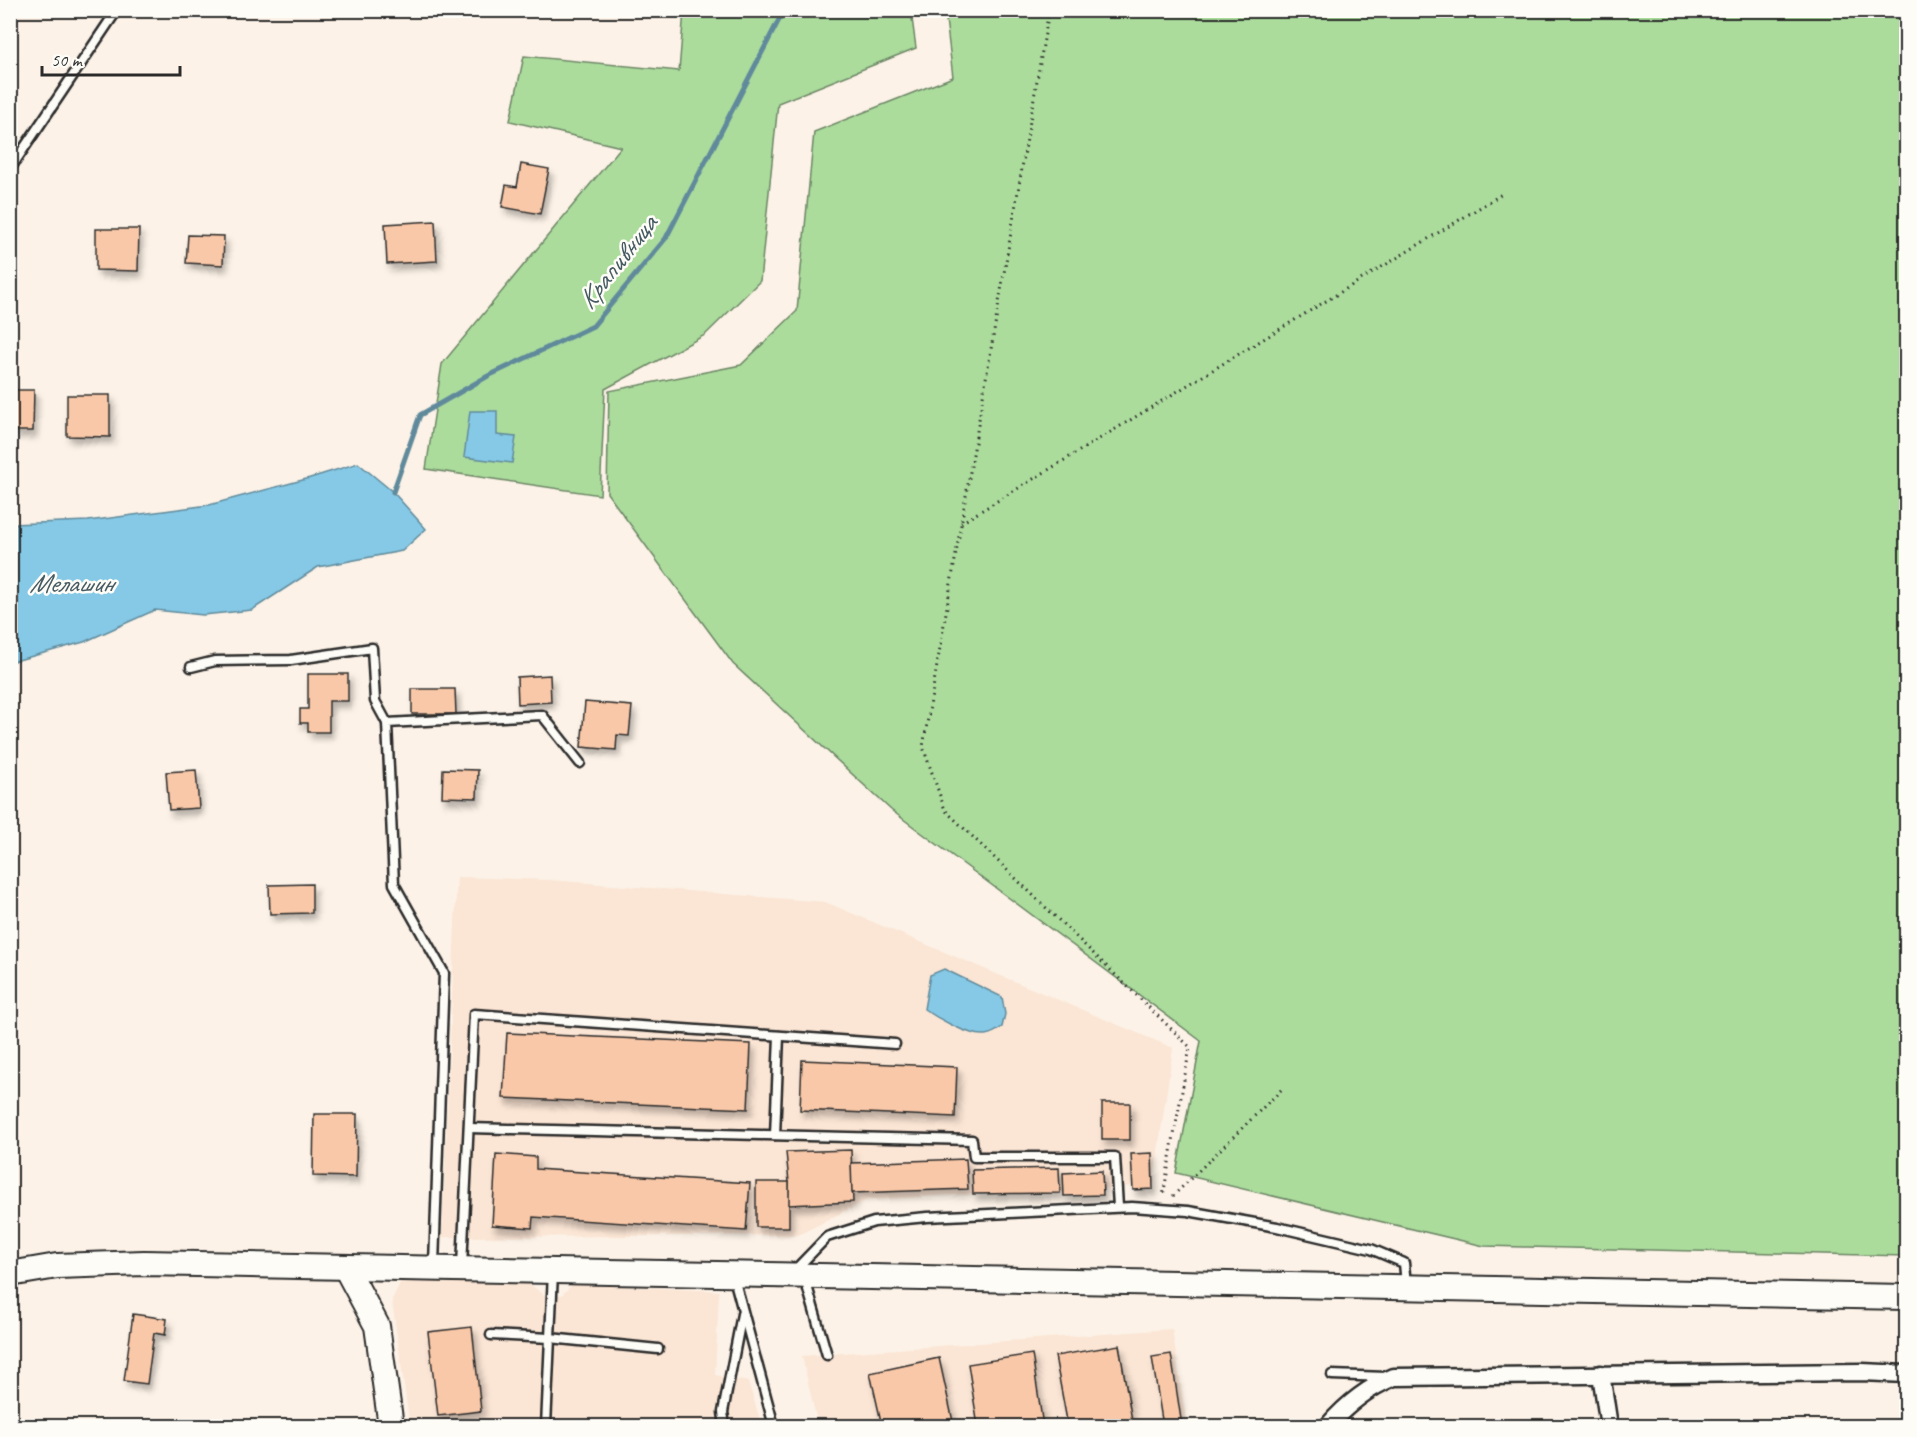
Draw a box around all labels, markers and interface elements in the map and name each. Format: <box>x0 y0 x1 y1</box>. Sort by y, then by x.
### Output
scale bar <box>42 39 180 77</box>
text: 50 m <box>51 49 84 71</box>
water label: Крапивница <box>570 206 666 316</box>
water label: Мелашин <box>29 566 118 600</box>

